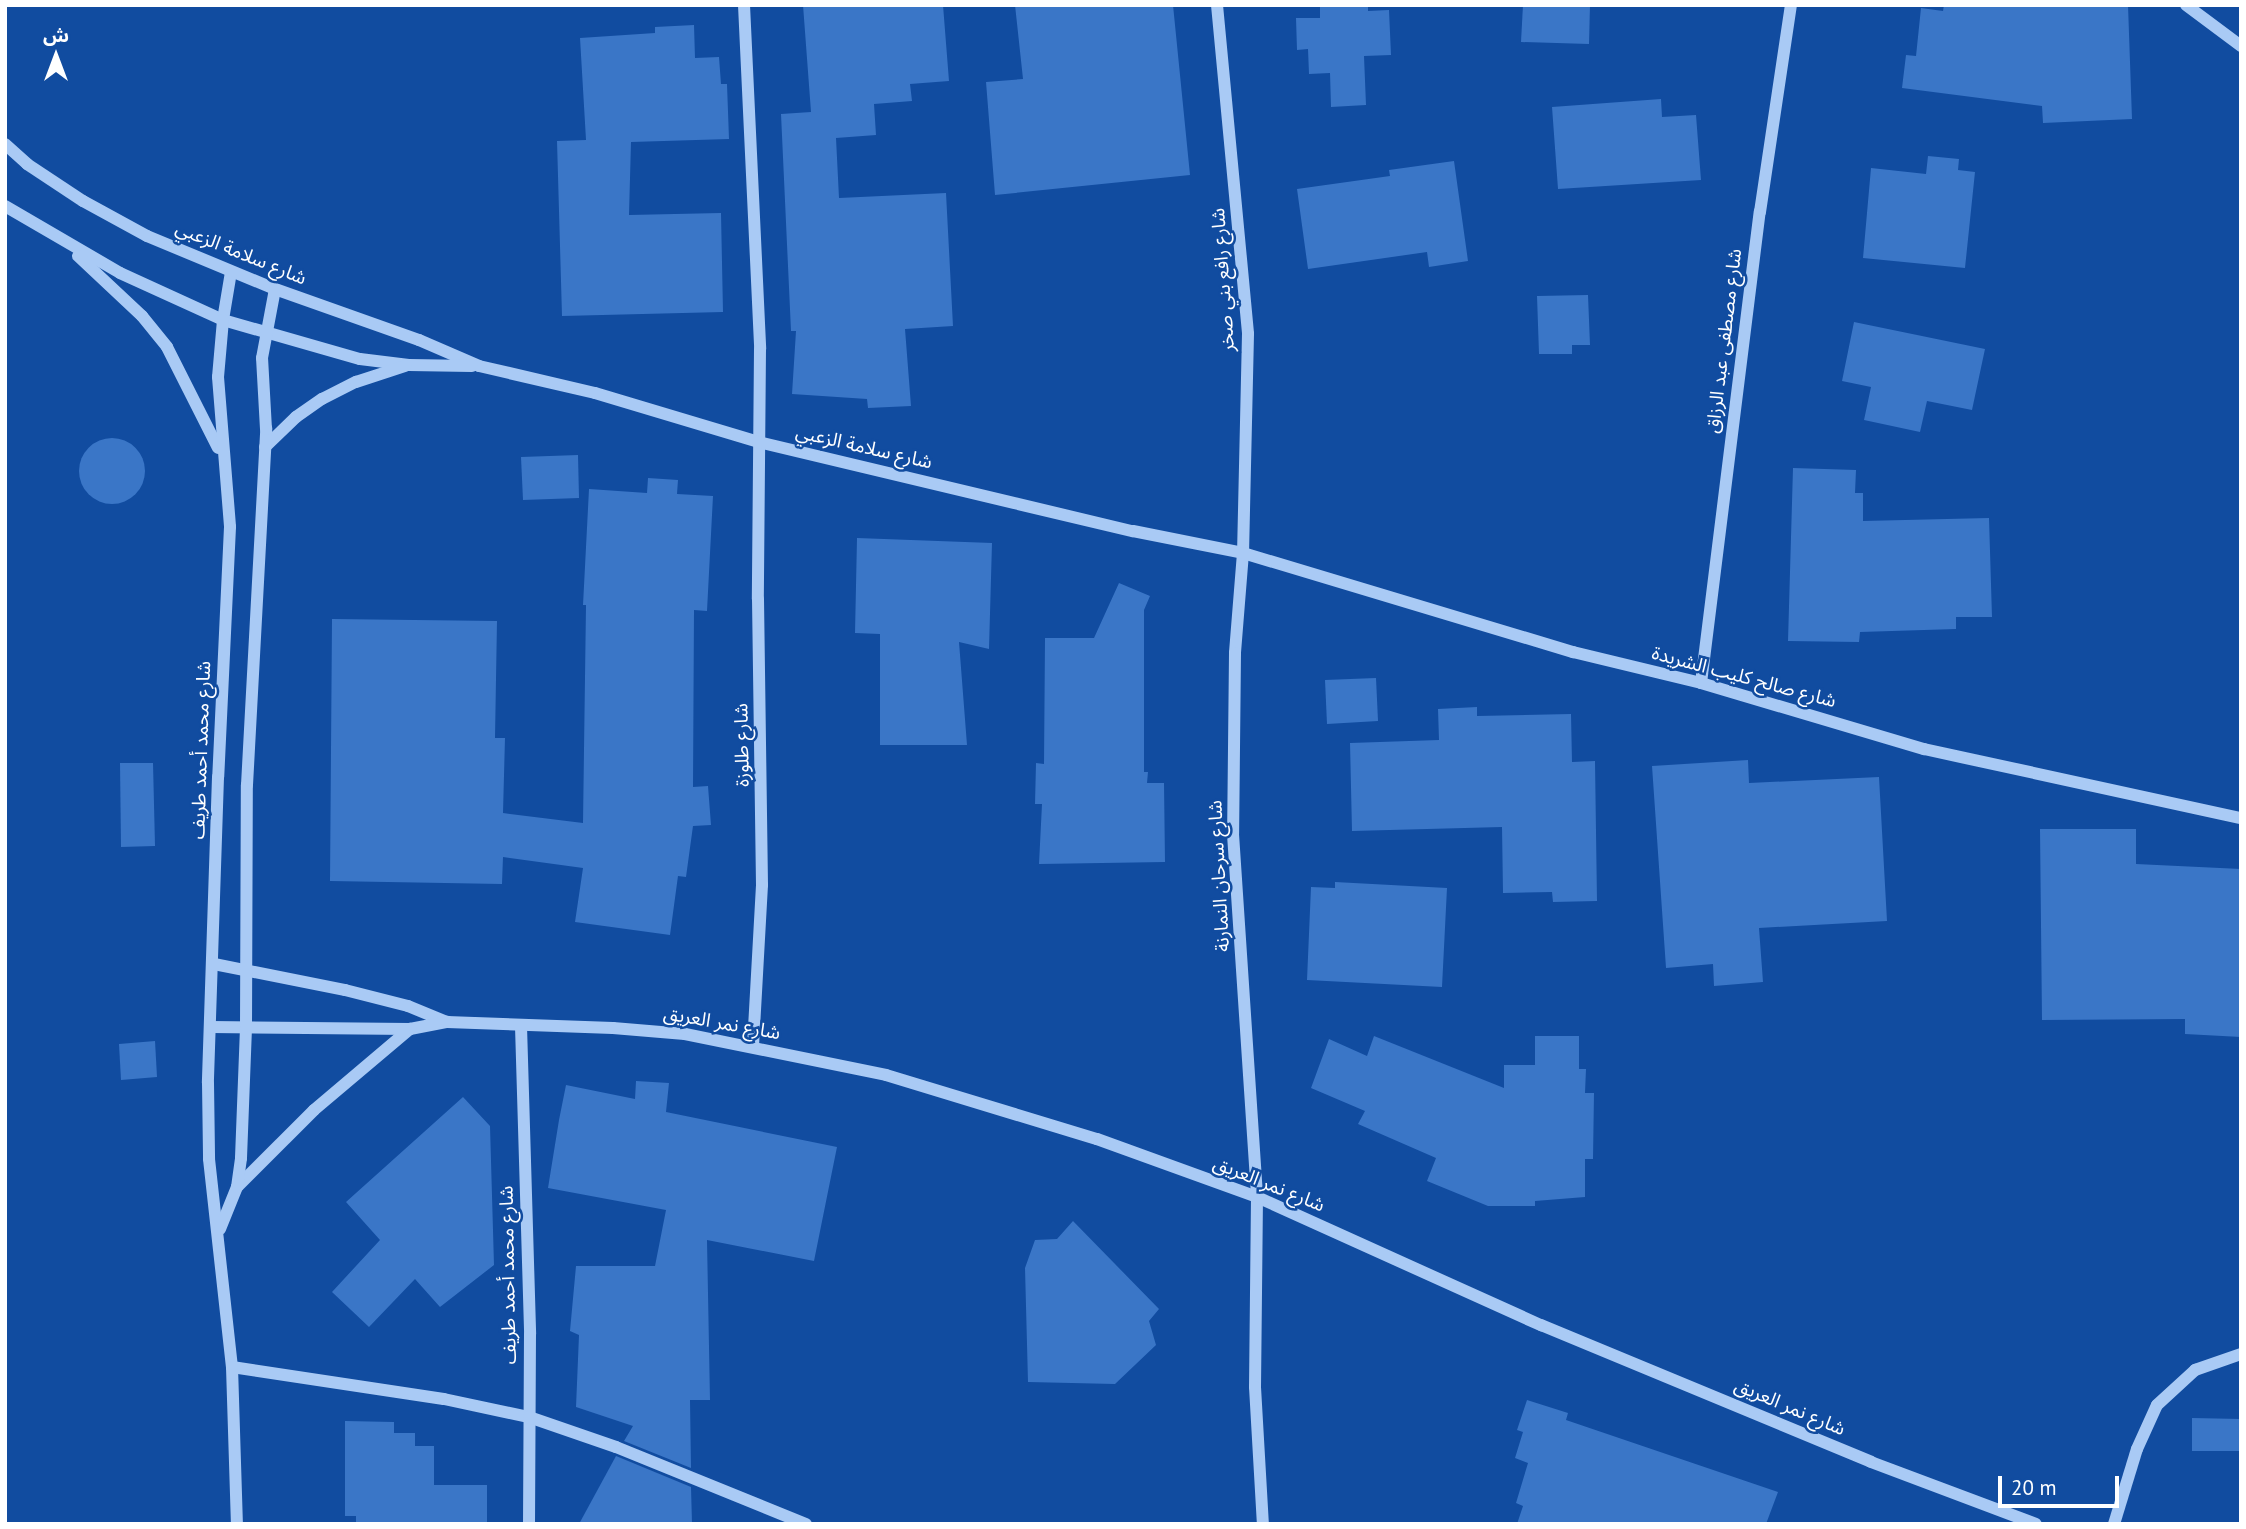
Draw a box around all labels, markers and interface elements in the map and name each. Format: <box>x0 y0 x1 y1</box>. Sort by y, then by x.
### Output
north arrow <box>21 21 91 91</box>
text: ش <box>43 23 69 47</box>
street label: شارع رافع بني صخر <box>1207 207 1239 353</box>
street label: شارع سلامة الزعبي <box>172 216 310 290</box>
street label: شارع مصطفى عبد الرزاق <box>1701 247 1747 435</box>
street label: شارع سلامة الزعبي <box>794 420 934 474</box>
street label: شارع صالح كليب الشريدة <box>1649 641 1839 713</box>
street label: شارع محمد أحمد طريف <box>186 660 216 840</box>
street label: شارع طلوزة <box>730 703 754 787</box>
street label: شارع سرحان النمارنة <box>1204 800 1234 952</box>
street label: شارع نمر العريق <box>662 1002 782 1044</box>
street label: شارع نمر العريق <box>1210 1151 1328 1217</box>
street label: شارع محمد أحمد طريف <box>495 1186 521 1364</box>
street label: شارع نمر العريق <box>1731 1373 1849 1441</box>
scale bar <box>2001 1462 2122 1506</box>
text: 20 m <box>2011 1474 2057 1501</box>

